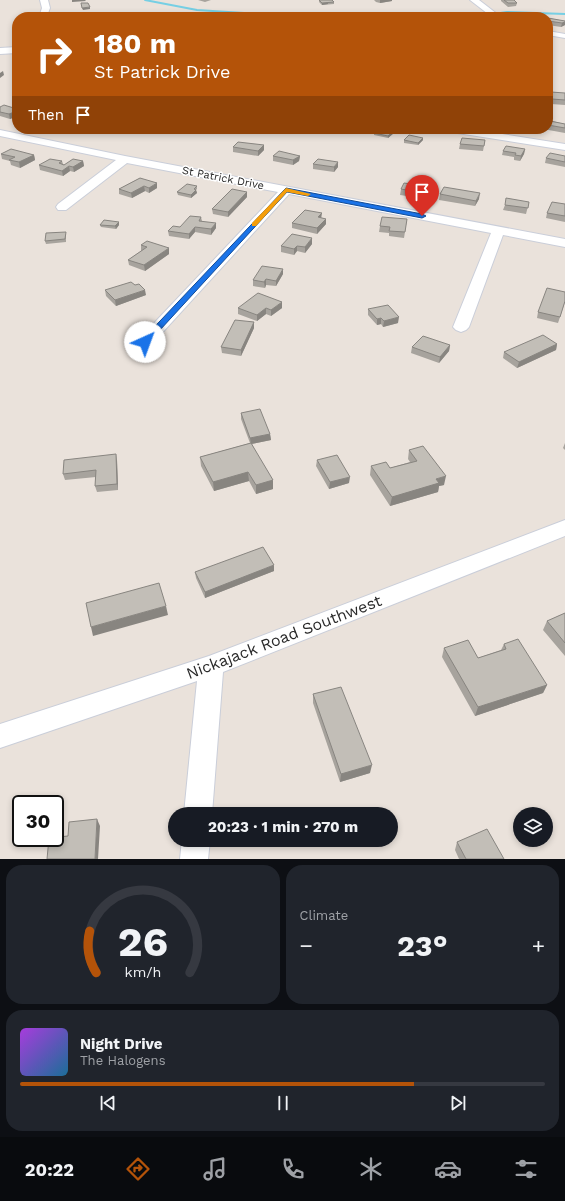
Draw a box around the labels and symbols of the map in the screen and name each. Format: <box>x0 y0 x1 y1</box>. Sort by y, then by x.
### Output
street label: St Patrick Drive <box>181 164 265 192</box>
pin <box>405 175 439 216</box>
position arrow <box>124 321 166 363</box>
street label: Nickajack Road Southwest <box>184 591 385 683</box>
speed limit sign: 30 <box>12 795 64 847</box>

